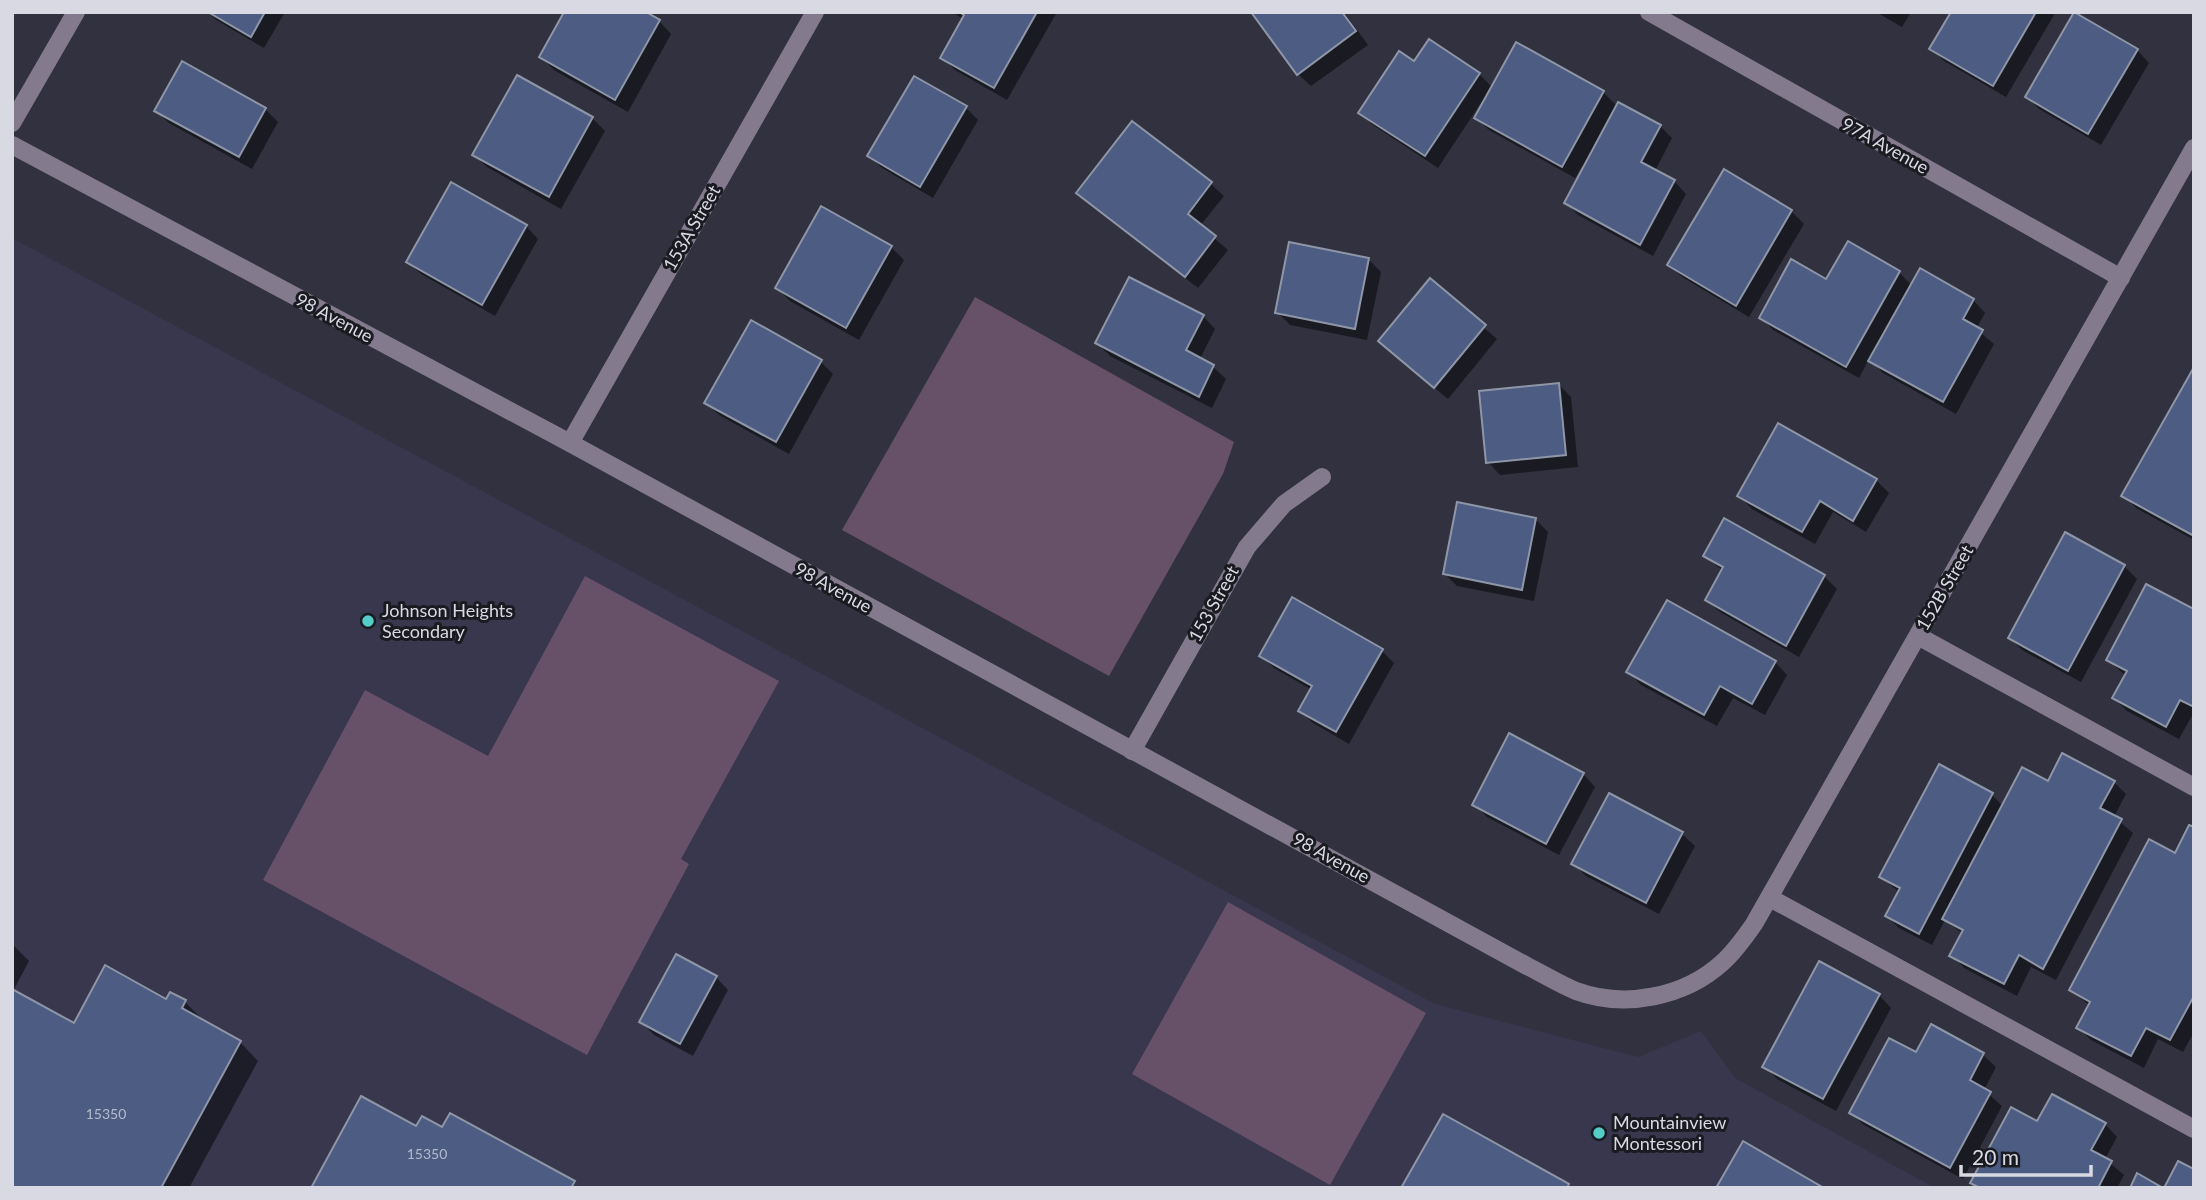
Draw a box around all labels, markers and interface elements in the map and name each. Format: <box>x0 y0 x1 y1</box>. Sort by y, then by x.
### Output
street label: 97A Avenue <box>1838 112 1933 178</box>
street label: 153A Street <box>658 180 725 274</box>
street label: 98 Avenue <box>292 288 377 347</box>
street label: 152B Street <box>1911 540 1978 634</box>
street label: 98 Avenue <box>791 557 876 617</box>
street label: 153 Street <box>1183 561 1243 645</box>
place label: Johnson Heights Secondary <box>382 599 513 642</box>
marker: Johnson Heights Secondary <box>360 613 376 629</box>
street label: 98 Avenue <box>1289 827 1374 887</box>
house number: 15350 <box>86 1105 126 1122</box>
place label: Mountainview Montessori <box>1613 1111 1726 1154</box>
marker: Mountainview Montessori <box>1591 1125 1607 1141</box>
scale bar <box>1961 1134 2090 1178</box>
text: 20 m <box>1972 1144 2019 1169</box>
house number: 15350 <box>407 1145 447 1162</box>

